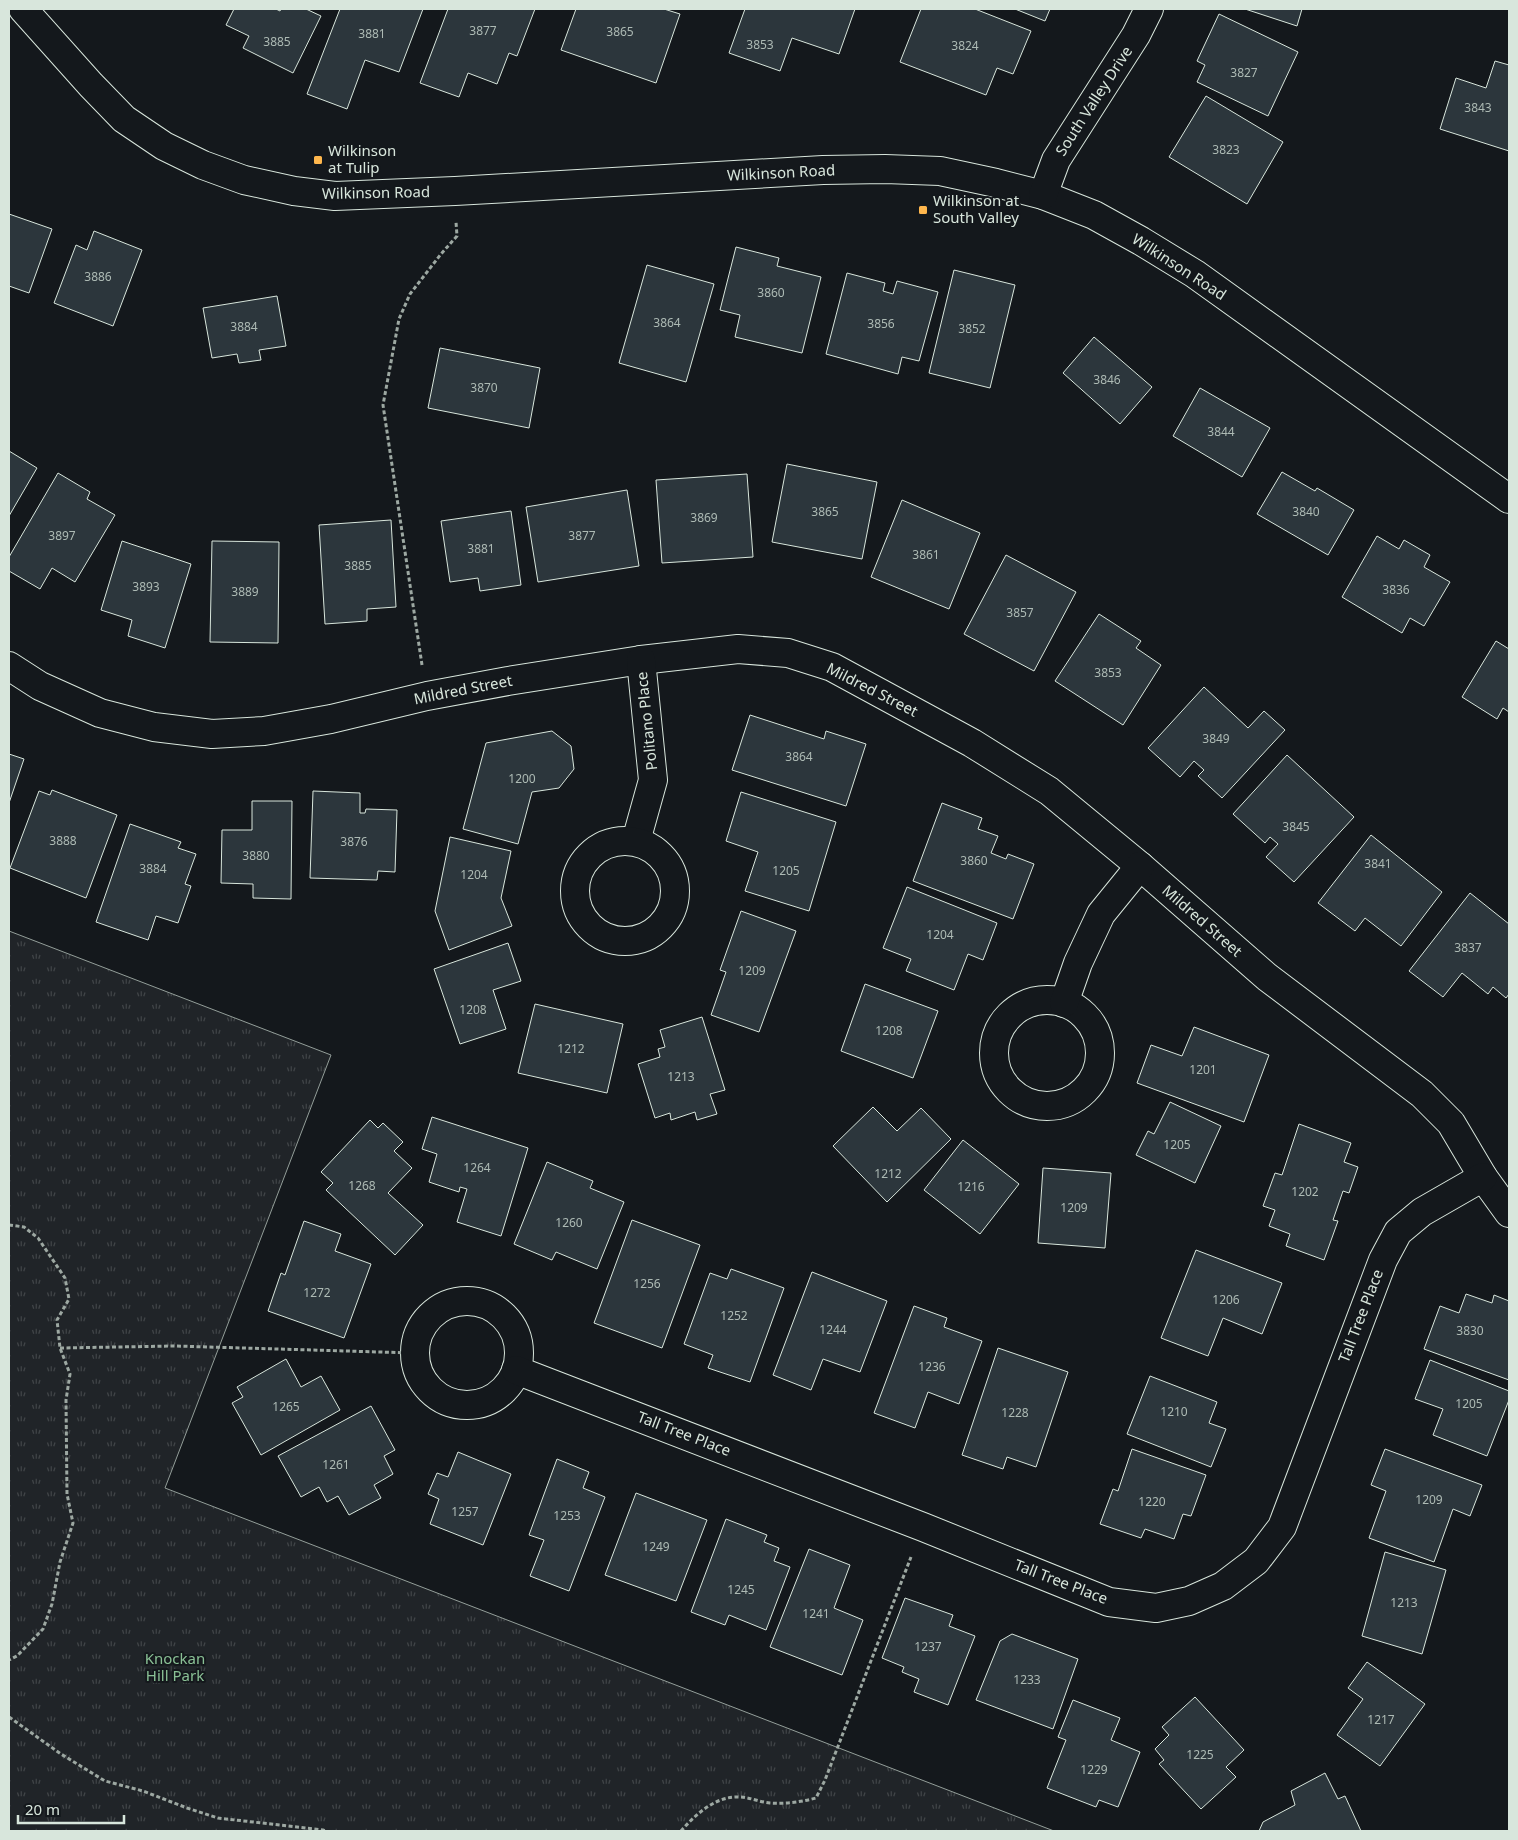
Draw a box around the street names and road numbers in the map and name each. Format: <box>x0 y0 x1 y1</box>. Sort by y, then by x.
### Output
street label: South Valley Drive <box>1050 42 1136 159</box>
street label: Wilkinson Road <box>726 159 836 185</box>
street label: Wilkinson Road <box>322 181 430 203</box>
street label: Wilkinson Road <box>1129 228 1230 304</box>
street label: Mildred Street <box>823 658 922 721</box>
street label: Mildred Street <box>412 670 514 708</box>
street label: Politano Place <box>631 671 661 771</box>
street label: Mildred Street <box>1158 880 1247 961</box>
street label: Tall Tree Place <box>1333 1266 1387 1365</box>
street label: Tall Tree Place <box>635 1406 734 1460</box>
street label: Tall Tree Place <box>1012 1554 1111 1608</box>

